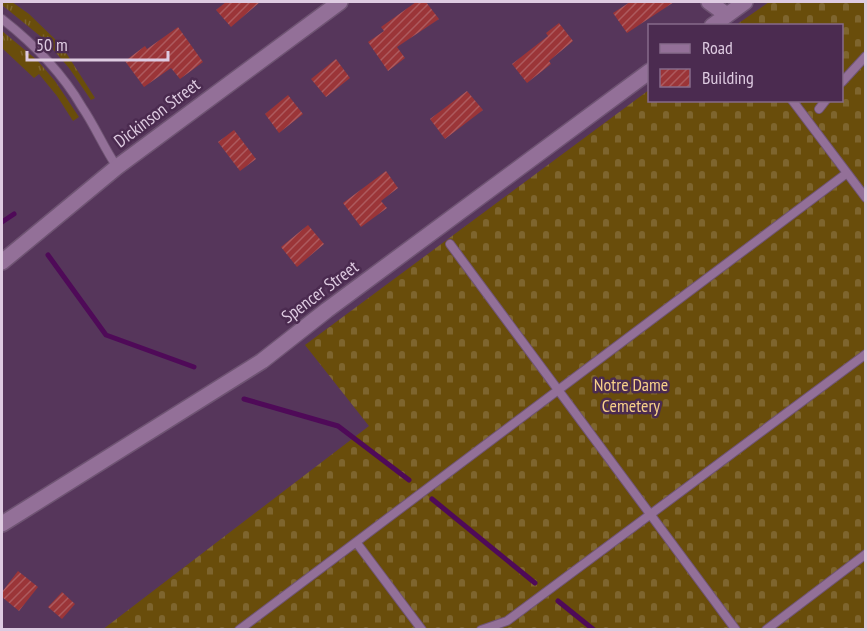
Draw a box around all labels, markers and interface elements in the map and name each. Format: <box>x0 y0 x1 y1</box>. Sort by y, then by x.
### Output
scale bar <box>27 24 168 62</box>
legend <box>648 24 843 102</box>
text: 50 m <box>36 33 68 56</box>
text: Road <box>702 36 733 59</box>
text: Building <box>702 66 754 89</box>
street label: Dickinson Street <box>109 73 204 152</box>
street label: Spencer Street <box>277 255 363 328</box>
park label: Notre Dame Cemetery <box>594 373 668 417</box>

